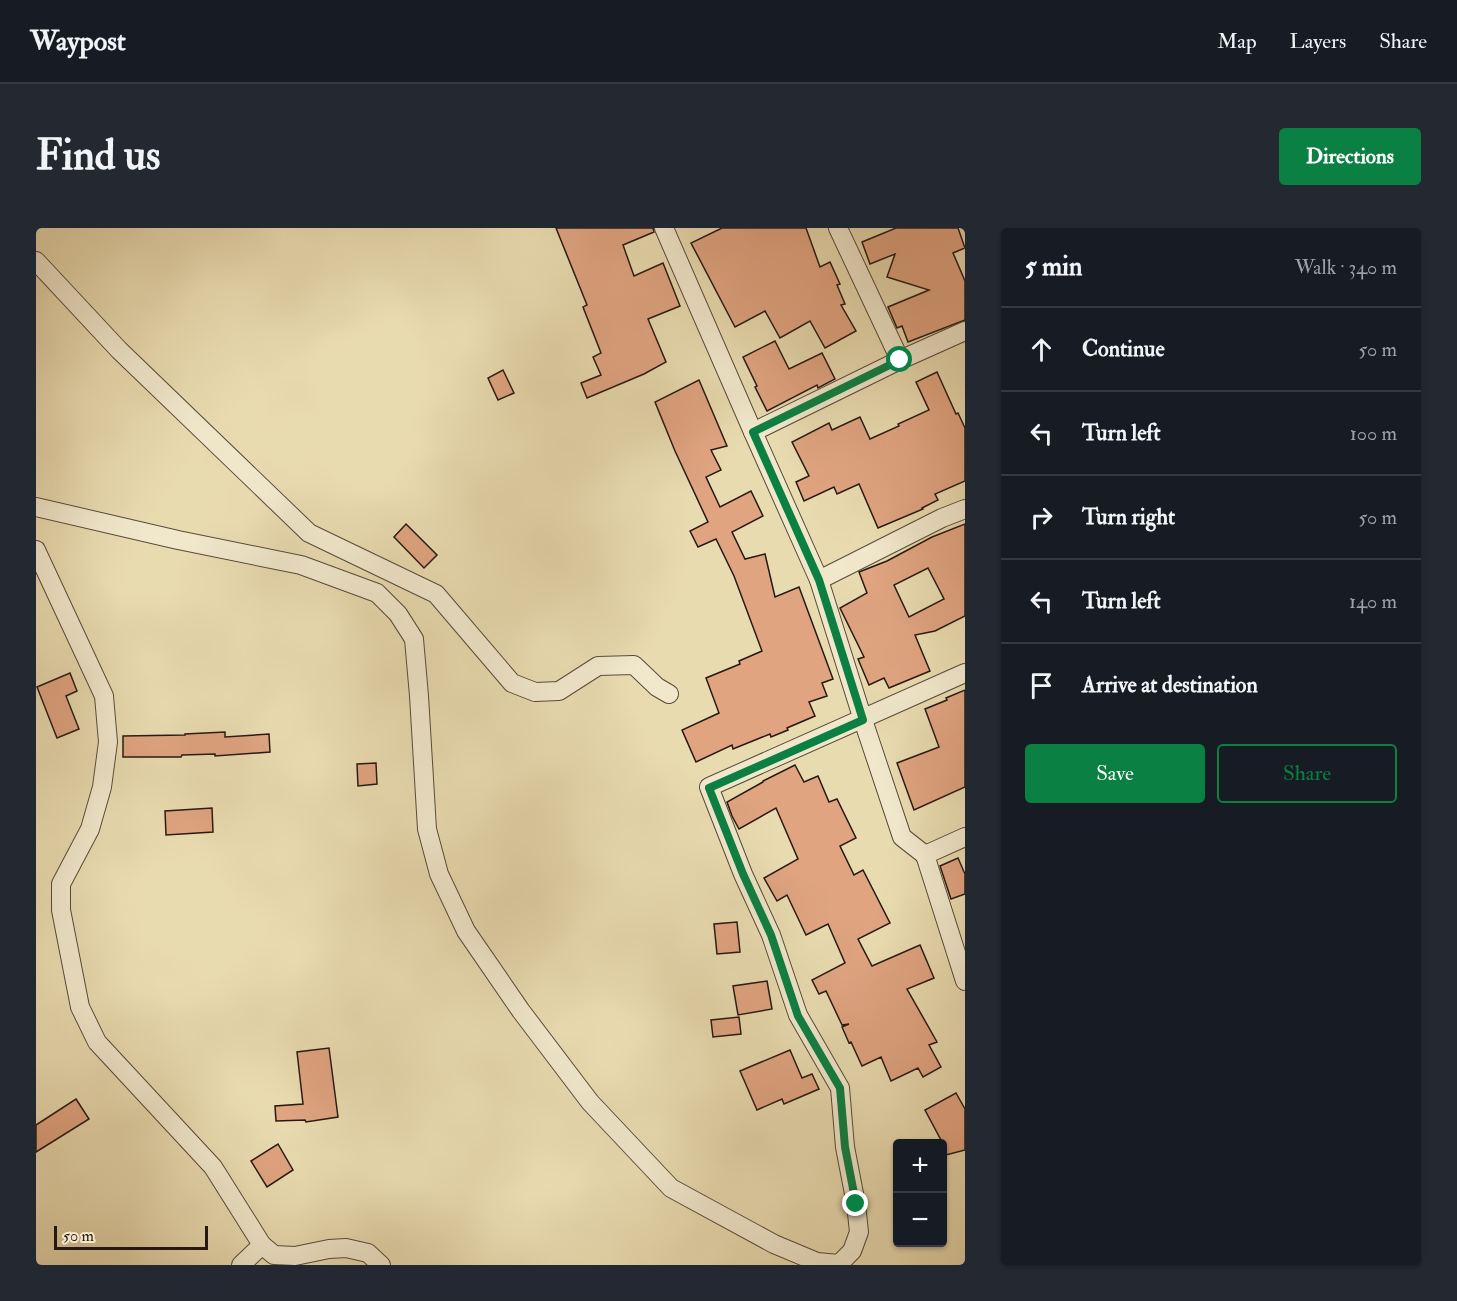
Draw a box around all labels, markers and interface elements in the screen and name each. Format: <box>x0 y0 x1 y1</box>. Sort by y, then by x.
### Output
text: Waypost <box>30 24 126 59</box>
text: Map <box>1217 28 1257 55</box>
text: Layers <box>1290 28 1346 55</box>
text: Share <box>1379 28 1427 55</box>
button: Directions <box>1279 128 1421 185</box>
text: Find us <box>36 130 160 182</box>
text: 5 min <box>1025 251 1082 283</box>
text: Walk · 340 m <box>1295 255 1397 280</box>
icon: ahead <box>1025 333 1058 366</box>
text: Continue <box>1082 335 1165 363</box>
text: 50 m <box>1358 337 1397 362</box>
route start <box>886 346 912 372</box>
icon: left <box>1025 417 1058 450</box>
text: Turn left <box>1082 419 1161 447</box>
text: 100 m <box>1350 421 1397 446</box>
icon: right <box>1025 501 1058 534</box>
text: Turn right <box>1082 503 1175 531</box>
text: 50 m <box>1358 505 1397 530</box>
icon: left <box>1025 585 1058 618</box>
text: Turn left <box>1082 587 1161 615</box>
text: 140 m <box>1349 589 1397 614</box>
icon: arrive <box>1025 669 1058 702</box>
text: Arrive at destination <box>1082 671 1258 699</box>
button: Save <box>1025 744 1205 803</box>
button: Share <box>1217 744 1397 803</box>
map controls <box>893 1139 947 1247</box>
button: + <box>893 1139 947 1193</box>
route end <box>842 1190 868 1216</box>
button: − <box>893 1193 947 1247</box>
scale bar <box>54 1223 208 1250</box>
text: 50 m <box>63 1226 94 1246</box>

